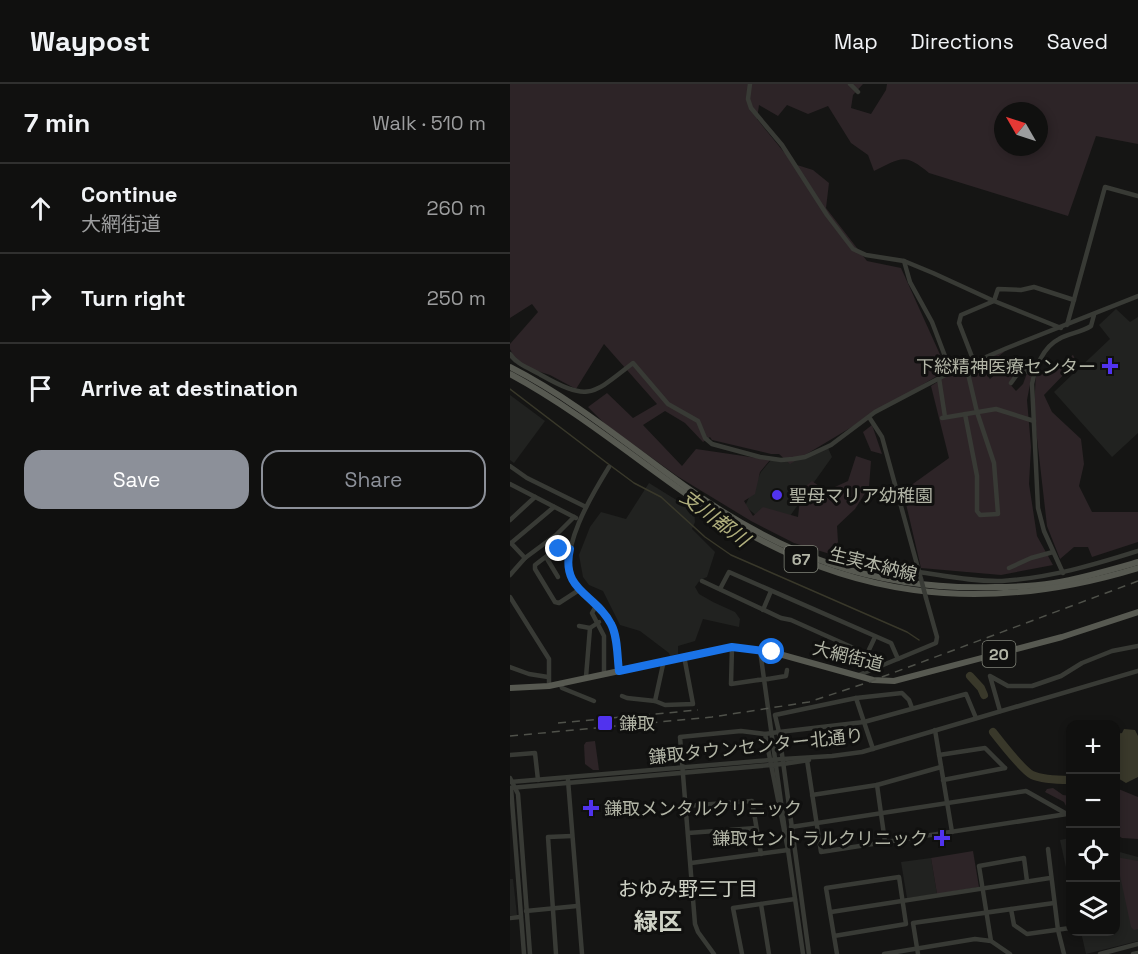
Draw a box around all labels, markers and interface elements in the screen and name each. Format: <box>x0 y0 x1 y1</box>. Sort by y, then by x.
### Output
text: Waypost <box>30 23 150 59</box>
text: Map <box>834 28 878 55</box>
text: Directions <box>911 28 1014 55</box>
text: Saved <box>1047 28 1108 55</box>
north arrow <box>994 102 1048 156</box>
text: 7 min <box>24 106 90 140</box>
text: Walk · 510 m <box>372 110 486 136</box>
text: Continue <box>81 180 177 208</box>
icon: ahead <box>24 192 57 225</box>
text: 260 m <box>427 195 486 221</box>
text: 大網街道 <box>81 211 161 237</box>
icon: right <box>24 282 57 315</box>
text: Turn right <box>81 284 186 312</box>
text: 250 m <box>427 285 486 311</box>
place label: 下総精神医療センター <box>916 355 1096 378</box>
marker: 下総精神医療センター <box>1101 357 1119 375</box>
icon: arrive <box>24 372 57 405</box>
text: Arrive at destination <box>81 374 298 402</box>
button: Save <box>24 450 249 509</box>
button: Share <box>261 450 486 509</box>
water label: 支川都川 <box>675 484 756 554</box>
place label: 聖母マリア幼稚園 <box>789 484 933 507</box>
marker: 聖母マリア幼稚園 <box>770 488 784 502</box>
route end <box>545 535 571 561</box>
street label: 生実本納線 <box>827 542 919 586</box>
road number: 67 <box>784 546 818 572</box>
street label: 大網街道 <box>810 636 886 676</box>
route start <box>758 638 784 664</box>
road number: 20 <box>982 641 1016 667</box>
place label: 鎌取 <box>619 712 655 735</box>
marker: 鎌取 <box>596 714 614 732</box>
map controls <box>1066 720 1120 936</box>
button: + <box>1066 720 1120 774</box>
street label: 鎌取タウンセンター北通り <box>647 723 865 769</box>
button: − <box>1066 774 1120 828</box>
place label: 鎌取メンタルクリニック <box>604 797 802 820</box>
marker: 鎌取メンタルクリニック <box>582 799 600 817</box>
place label: 鎌取セントラルクリニック <box>712 827 928 850</box>
button: locate <box>1066 828 1120 882</box>
marker: 鎌取セントラルクリニック <box>933 829 951 847</box>
district label: おゆみ野三丁目 <box>618 876 758 902</box>
button: layers <box>1066 882 1120 936</box>
district label: 緑区 <box>634 906 682 937</box>

